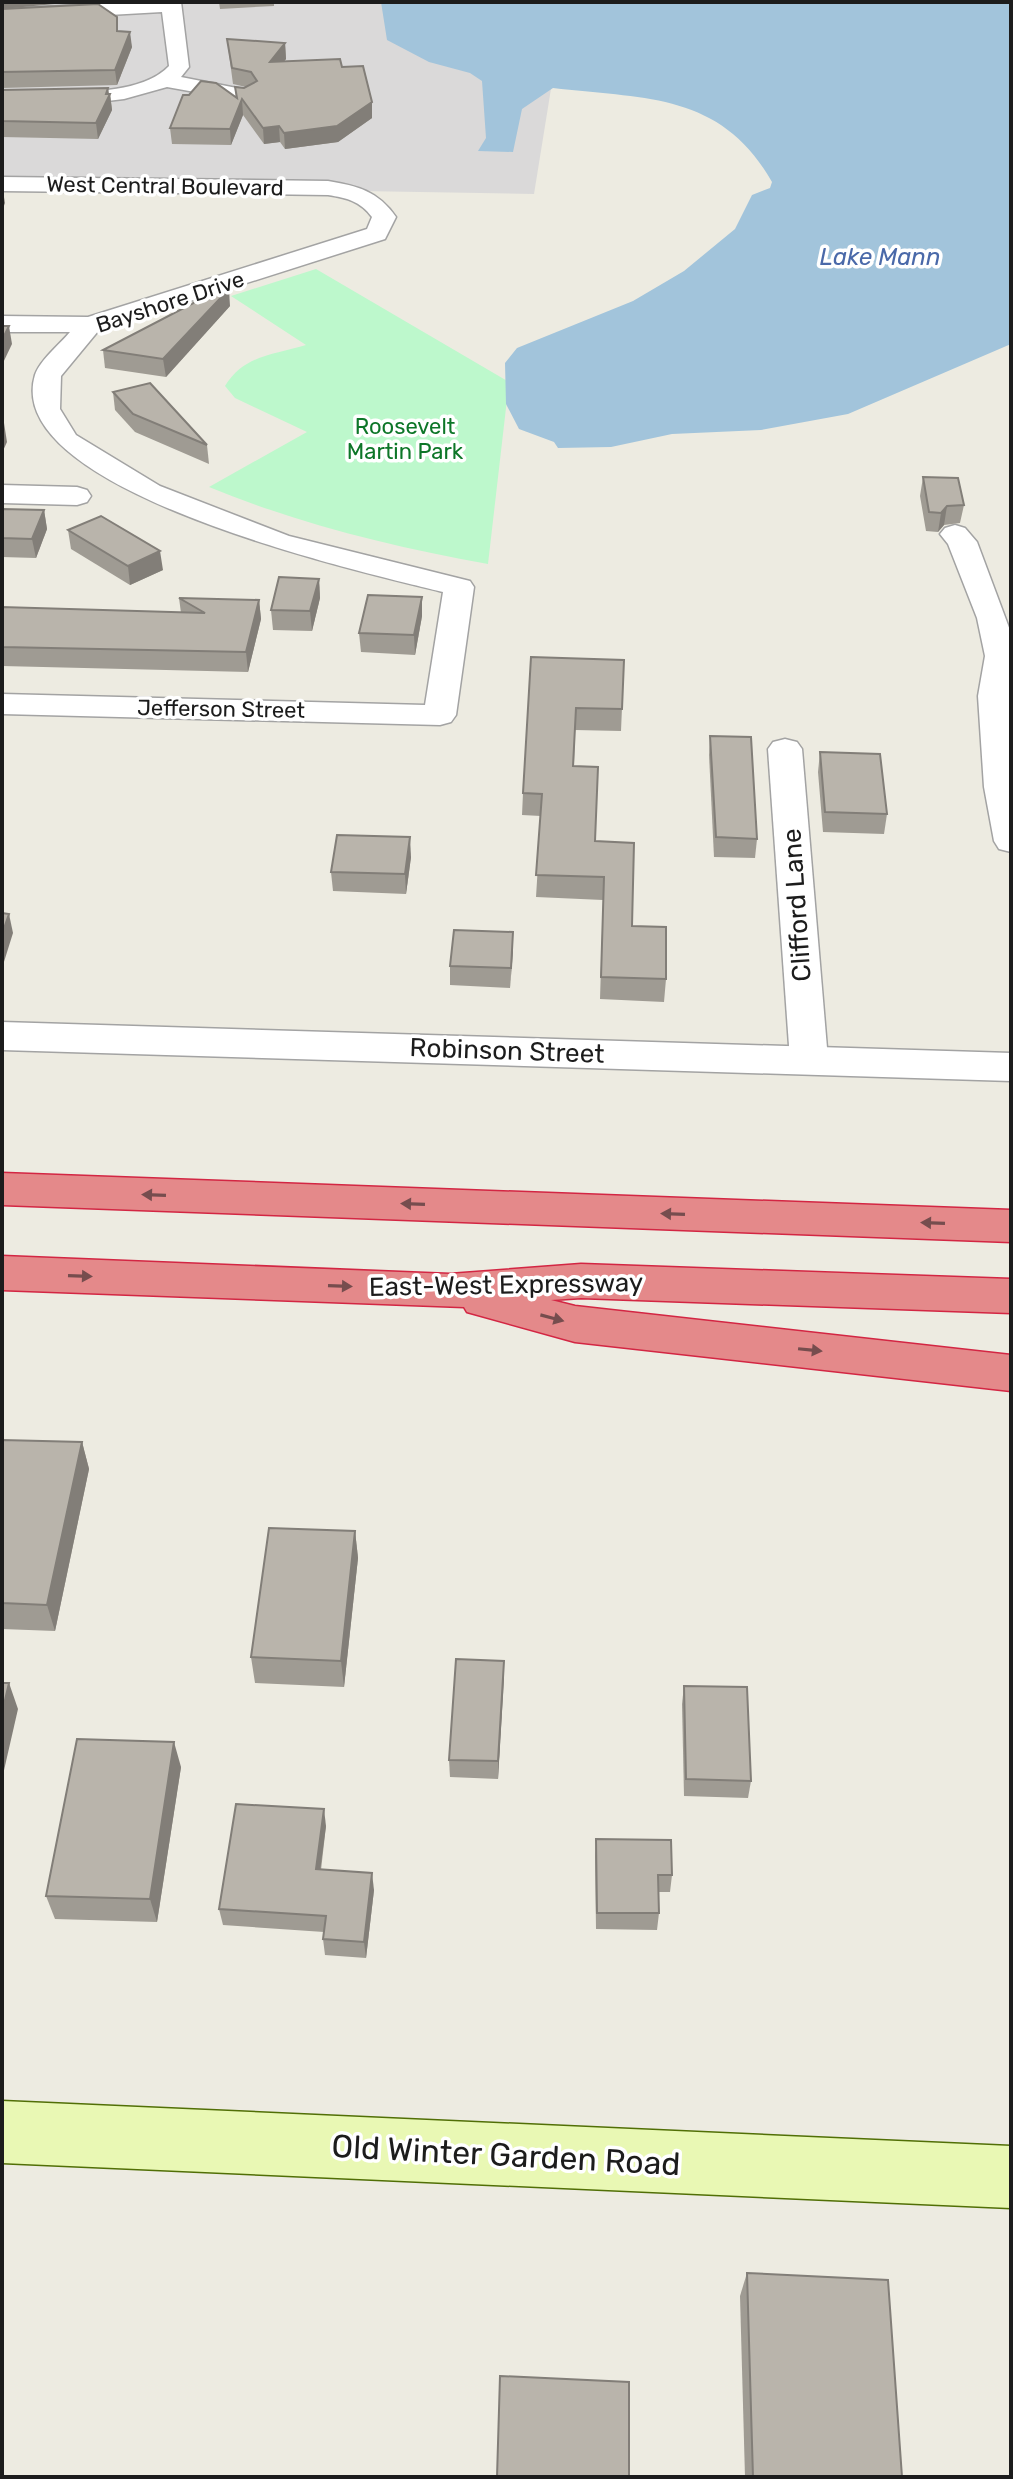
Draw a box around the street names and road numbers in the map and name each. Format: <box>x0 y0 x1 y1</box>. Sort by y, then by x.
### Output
street label: West Central Boulevard <box>46 170 284 202</box>
street label: Bayshore Drive <box>92 265 248 339</box>
street label: Jefferson Street <box>137 694 306 724</box>
street label: Clifford Lane <box>776 827 818 983</box>
street label: Robinson Street <box>409 1032 605 1070</box>
street label: East-West Expressway <box>369 1267 643 1303</box>
street label: Old Winter Garden Road <box>331 2127 681 2183</box>

